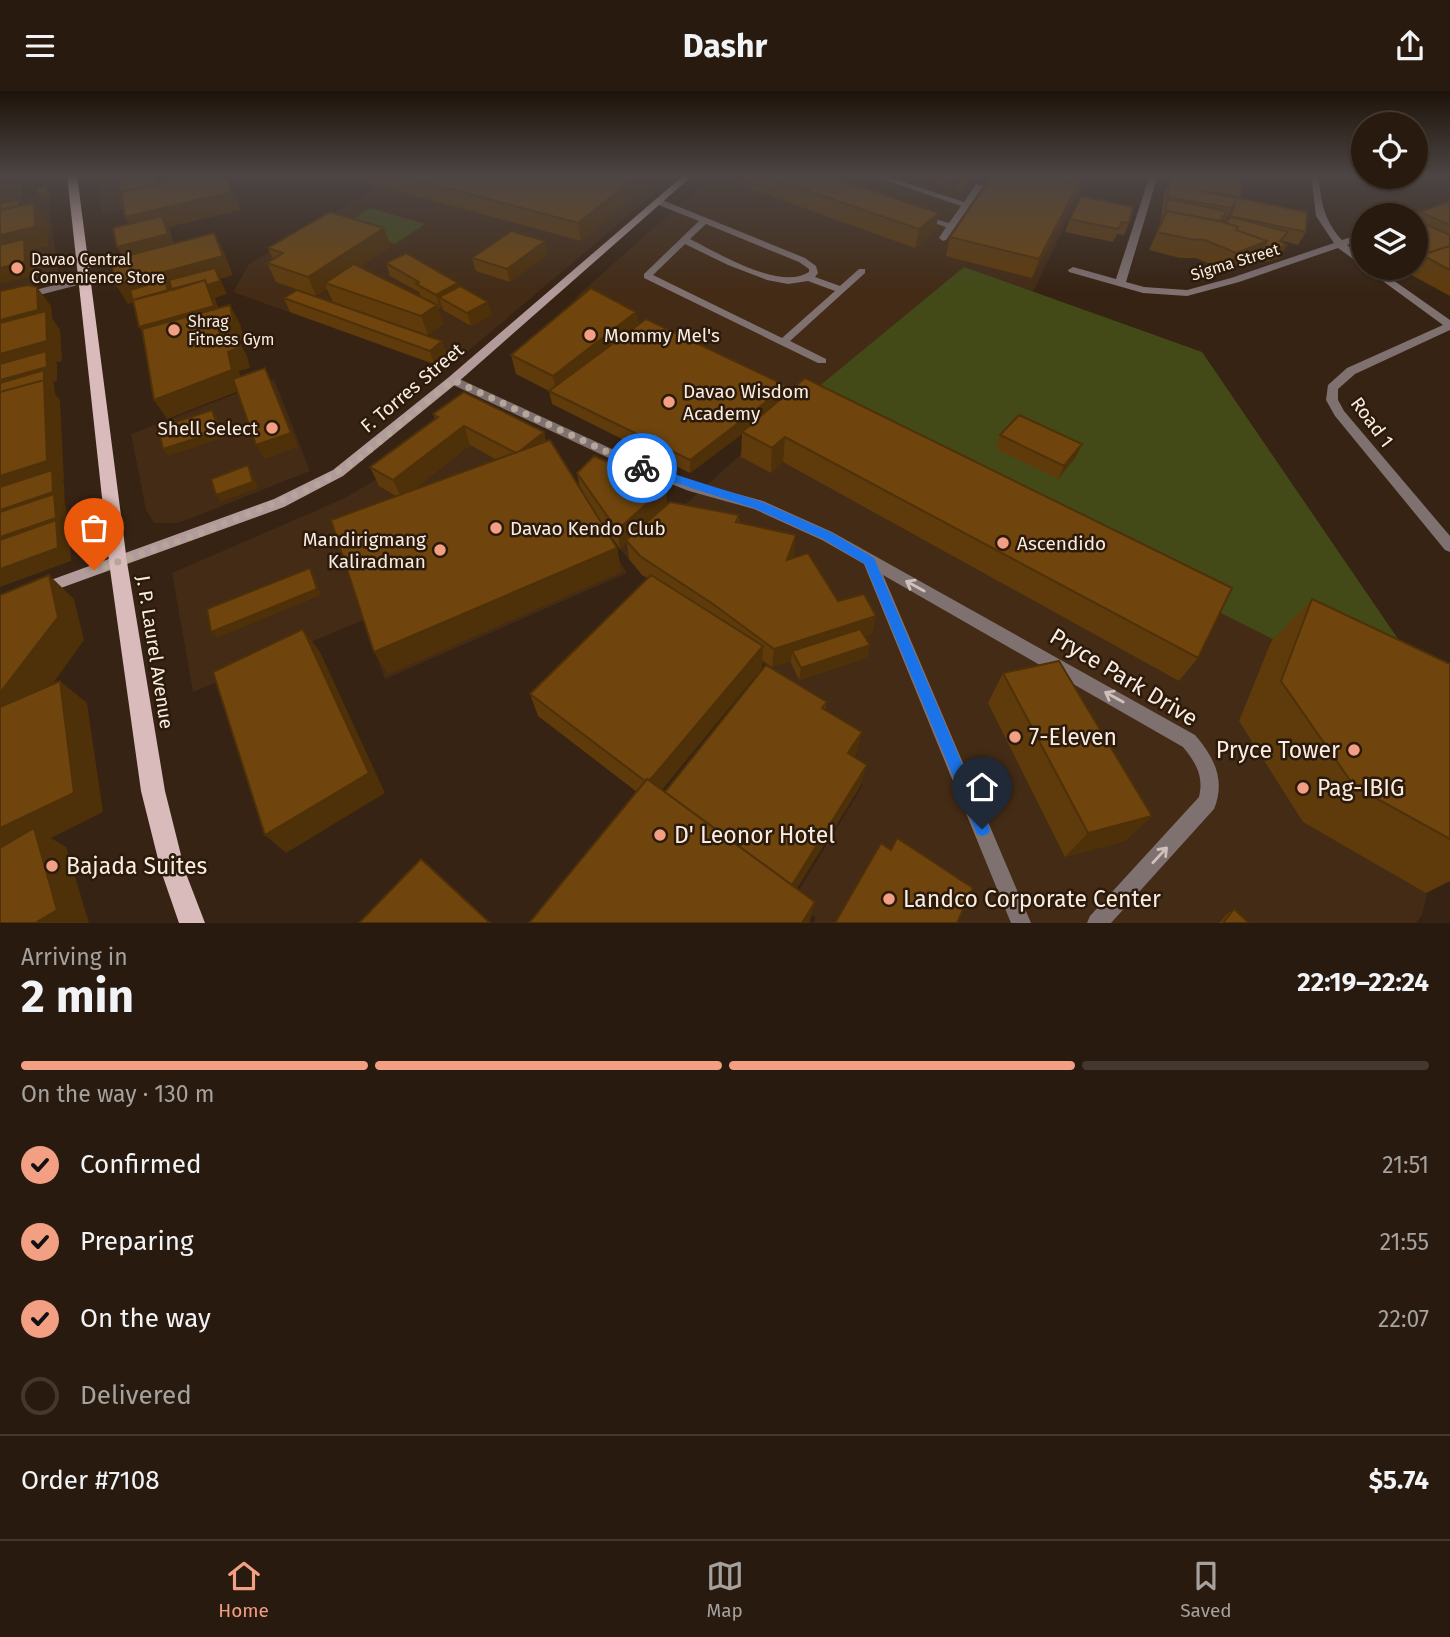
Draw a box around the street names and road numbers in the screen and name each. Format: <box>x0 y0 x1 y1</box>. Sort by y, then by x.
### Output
street label: Sigma Street <box>1188 239 1282 284</box>
street label: F. Torres Street <box>356 338 468 438</box>
street label: Road 1 <box>1346 392 1398 452</box>
street label: J. P. Laurel Avenue <box>132 574 178 730</box>
street label: Pryce Park Drive <box>1045 622 1203 732</box>

